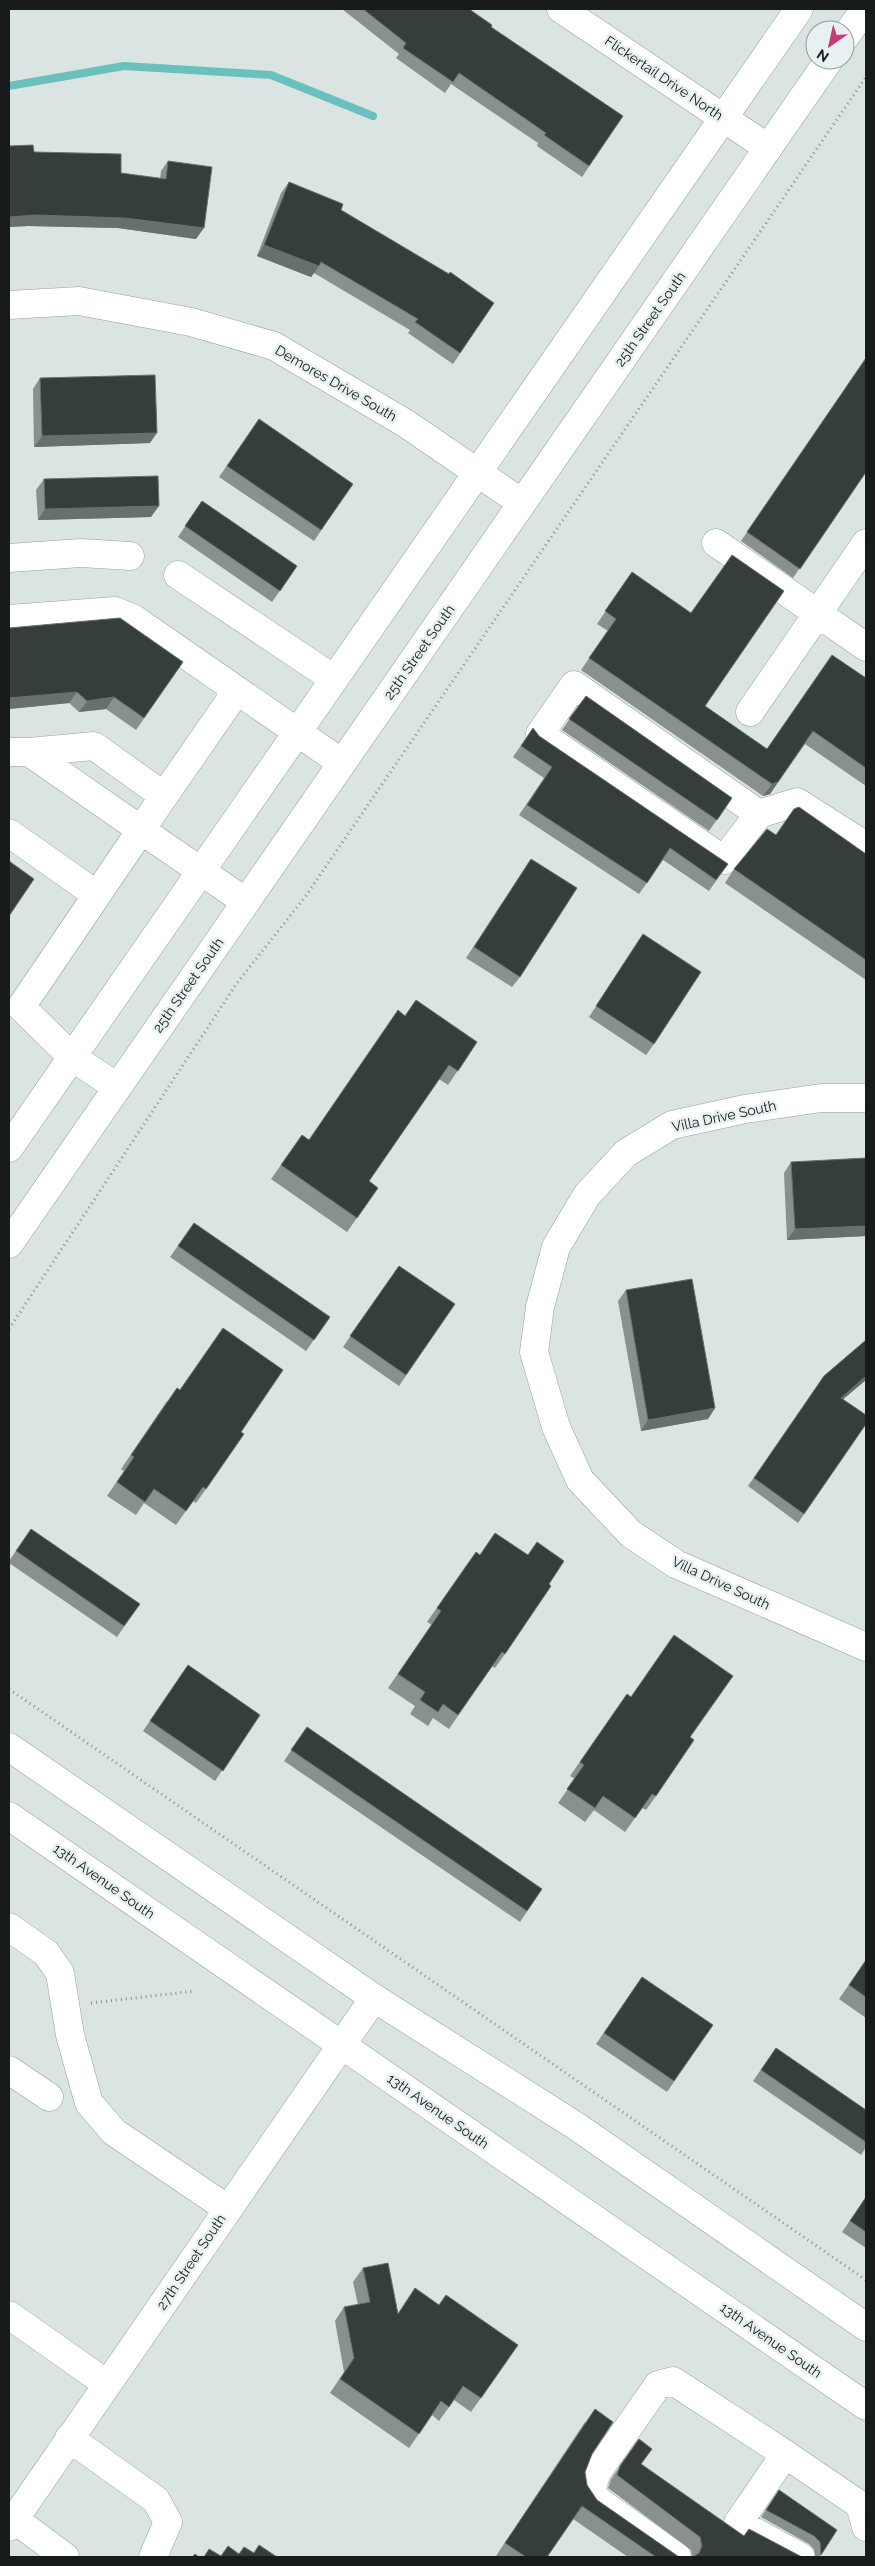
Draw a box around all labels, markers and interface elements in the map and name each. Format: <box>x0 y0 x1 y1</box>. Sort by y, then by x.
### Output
north arrow <box>805 20 855 70</box>
street label: Flickertail Drive North <box>602 32 726 124</box>
text: N <box>814 46 832 65</box>
street label: 25th Street South <box>611 269 689 369</box>
street label: Demores Drive South <box>272 342 400 424</box>
street label: 25th Street South <box>380 602 458 702</box>
street label: 25th Street South <box>149 935 227 1035</box>
street label: Villa Drive South <box>670 1097 778 1135</box>
street label: Villa Drive South <box>669 1553 773 1613</box>
street label: 13th Avenue South <box>50 1840 158 1922</box>
street label: 13th Avenue South <box>384 2070 492 2152</box>
street label: 27th Street South <box>153 2211 229 2313</box>
street label: 13th Avenue South <box>717 2299 825 2381</box>

